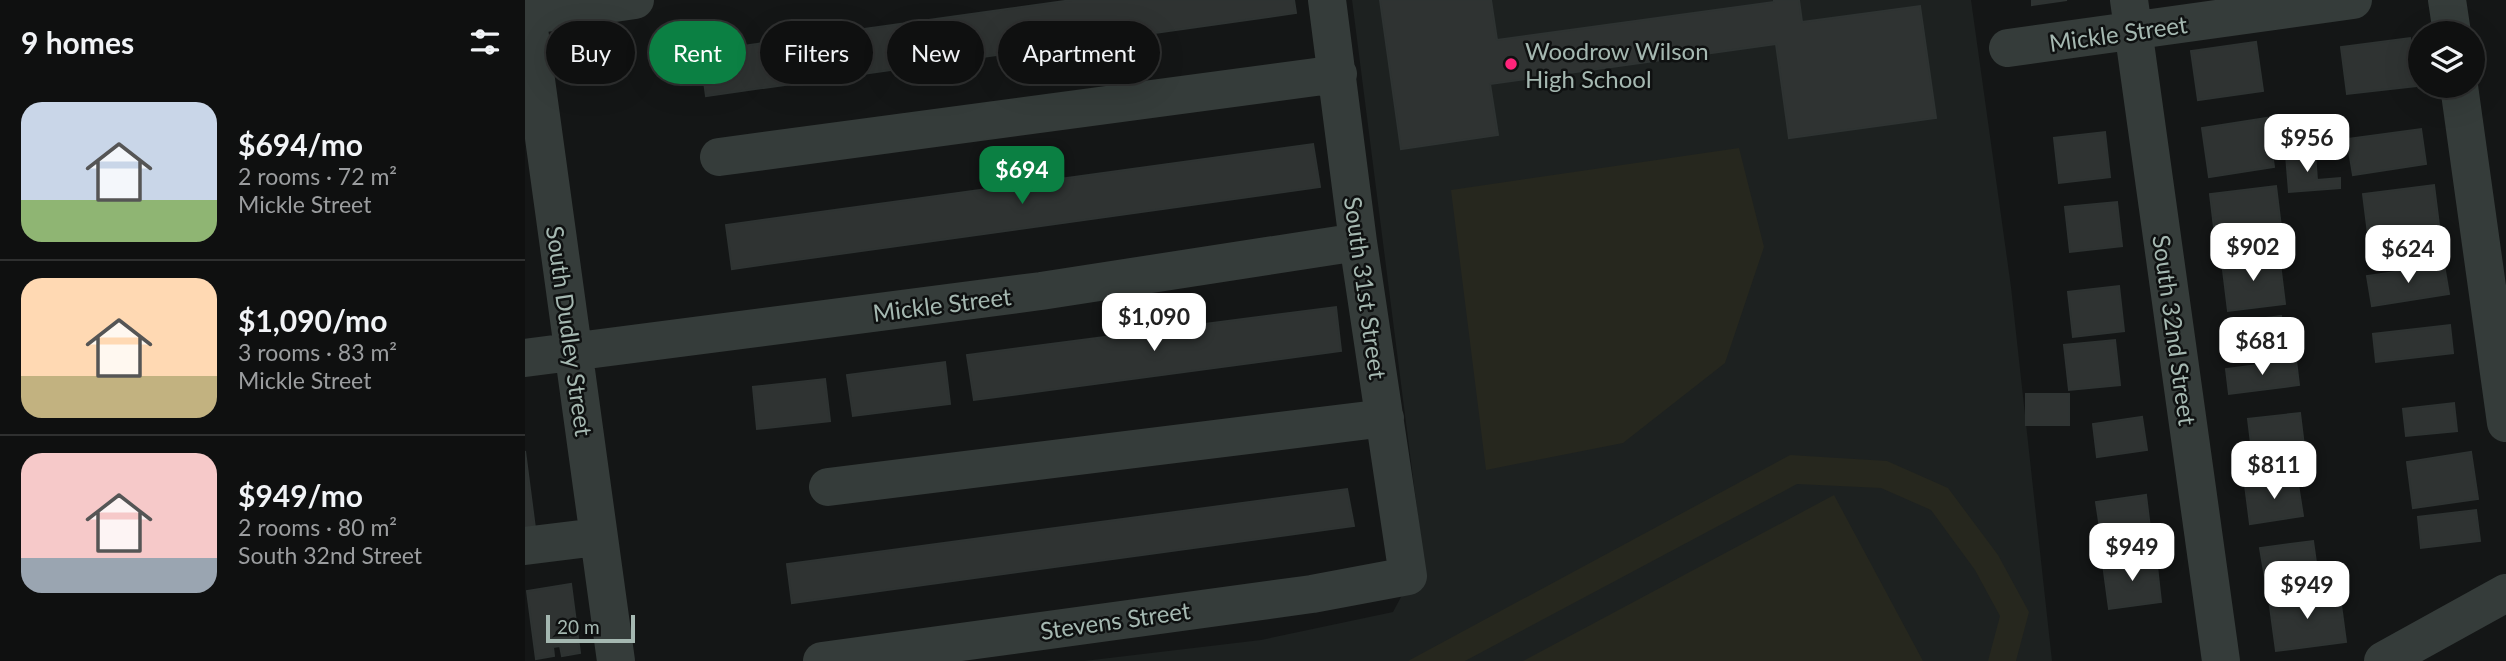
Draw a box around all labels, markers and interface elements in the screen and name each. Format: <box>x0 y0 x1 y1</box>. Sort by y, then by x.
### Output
street label: Mickle Street <box>2047 9 2189 57</box>
chip: Buy <box>546 21 635 84</box>
chip: Rent <box>649 21 746 84</box>
chip: Filters <box>760 21 873 84</box>
chip: New <box>887 21 984 84</box>
chip: Apartment <box>998 21 1160 84</box>
map controls <box>2408 21 2485 98</box>
button: layers <box>2408 21 2485 98</box>
icon: filters <box>466 23 504 61</box>
text: 9 homes <box>21 24 134 60</box>
place label: Woodrow Wilson High School <box>1525 36 1709 93</box>
marker: Woodrow Wilson High School <box>1503 56 1519 72</box>
pin: $956 <box>2266 114 2348 174</box>
text: $956 <box>2280 123 2334 151</box>
text: $694/mo <box>238 126 363 162</box>
icon: home <box>77 130 161 214</box>
pin: $694 <box>981 146 1063 206</box>
text: $694 <box>995 155 1049 183</box>
text: 2 rooms · 72 m² <box>238 162 397 190</box>
text: Mickle Street <box>238 190 371 218</box>
street label: South 31st Street <box>1339 195 1393 382</box>
street label: South Dudley Street <box>541 224 599 438</box>
pin: $902 <box>2212 224 2294 283</box>
pin: $624 <box>2367 226 2449 285</box>
text: $902 <box>2226 232 2280 260</box>
street label: South 32nd Street <box>2147 233 2203 428</box>
text: $624 <box>2381 234 2435 262</box>
street label: Mickle Street <box>871 281 1013 327</box>
pin: $1,090 <box>1097 294 1211 353</box>
text: $1,090/mo <box>238 302 387 338</box>
text: $1,090 <box>1118 302 1190 330</box>
icon: home <box>77 306 161 390</box>
pin: $681 <box>2221 318 2303 377</box>
text: $681 <box>2235 326 2289 354</box>
text: 3 rooms · 83 m² <box>238 338 397 366</box>
text: Mickle Street <box>238 366 371 394</box>
pin: $811 <box>2233 442 2315 501</box>
text: $811 <box>2247 450 2301 478</box>
text: $949/mo <box>238 477 363 513</box>
icon: home <box>77 481 161 565</box>
text: 2 rooms · 80 m² <box>238 513 397 541</box>
pin: $949 <box>2091 524 2173 583</box>
text: $949 <box>2105 532 2159 560</box>
text: South 32nd Street <box>238 541 422 569</box>
pin: $949 <box>2266 562 2348 621</box>
text: $949 <box>2280 570 2334 598</box>
street label: Stevens Street <box>1038 595 1192 645</box>
scale bar <box>546 612 635 644</box>
text: 20 m <box>557 615 600 638</box>

